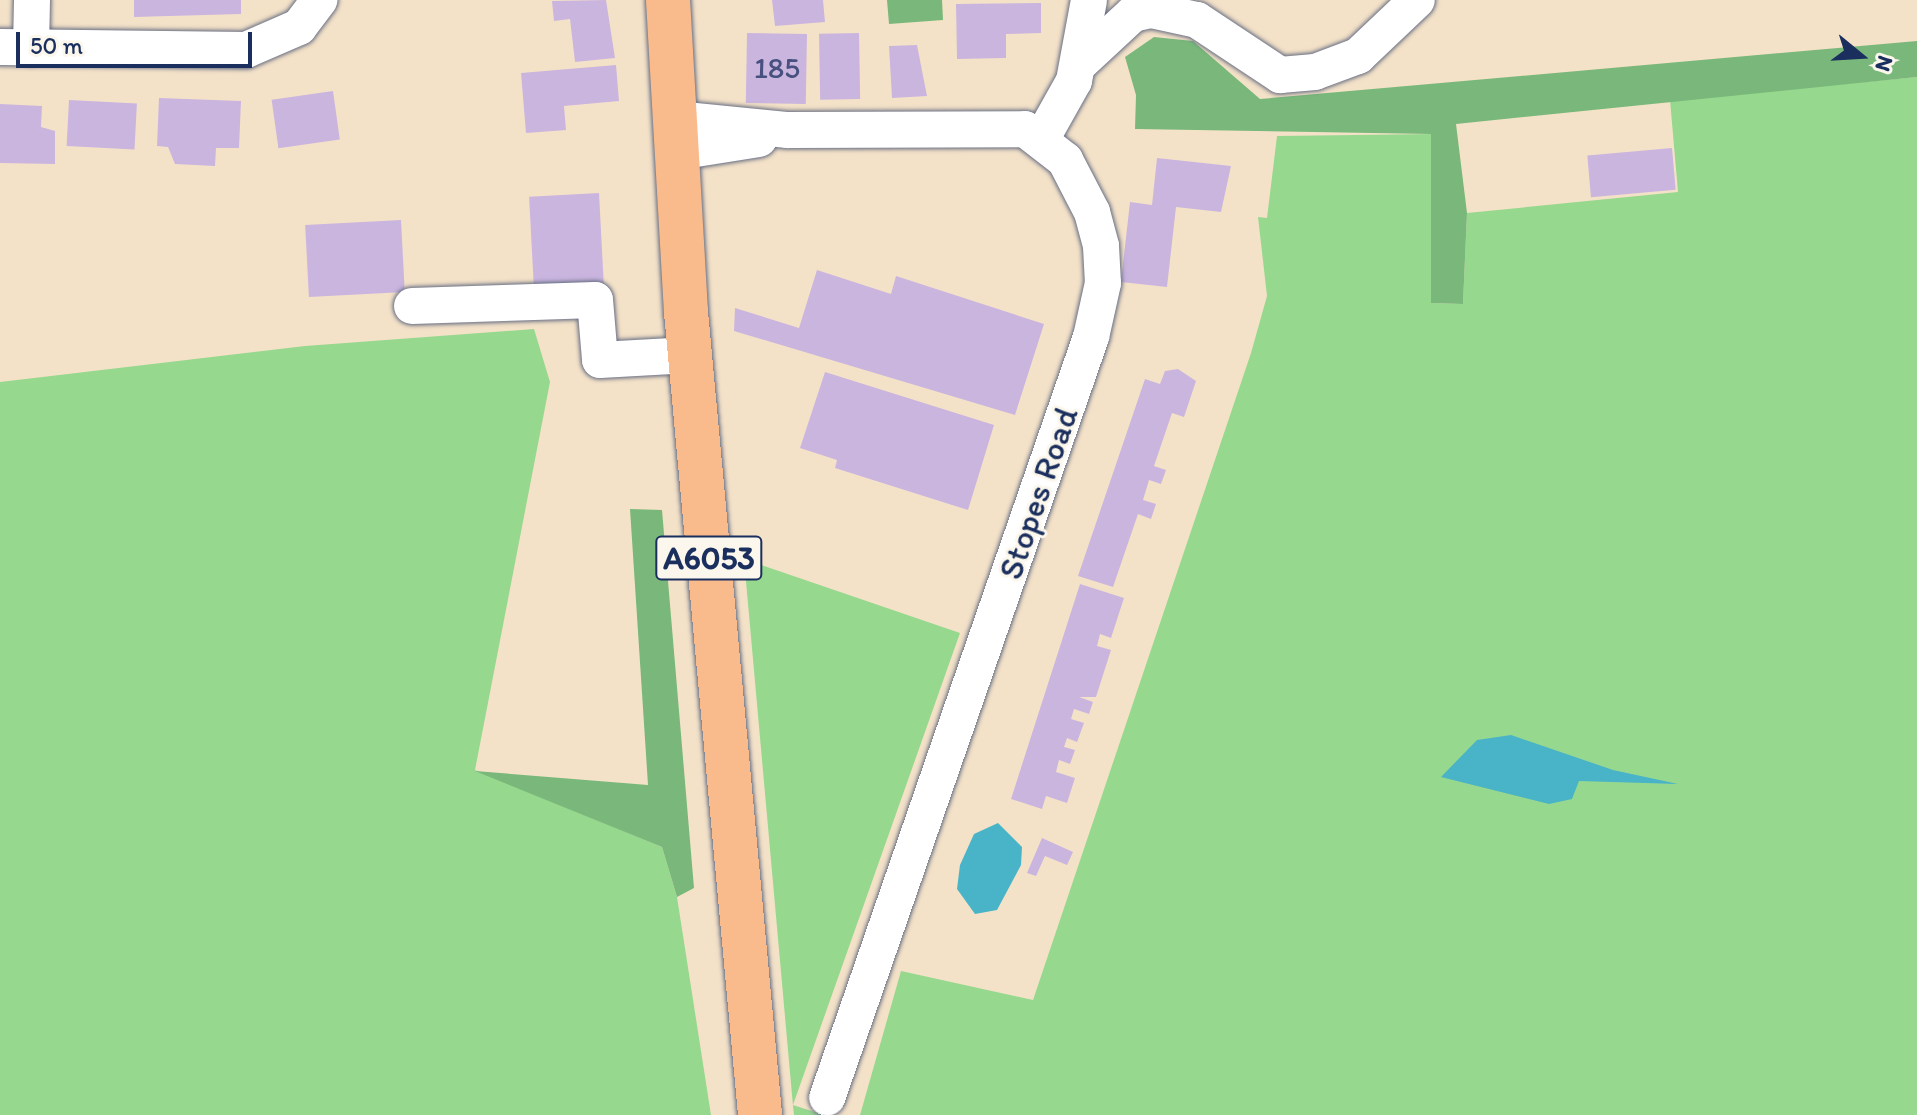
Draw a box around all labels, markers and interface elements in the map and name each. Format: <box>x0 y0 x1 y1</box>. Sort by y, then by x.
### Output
scale bar <box>20 16 256 66</box>
north arrow <box>1821 16 1901 96</box>
text: 50 m <box>30 31 83 60</box>
house number: 185 <box>754 50 800 86</box>
text: N <box>1869 52 1899 75</box>
street label: Stopes Road <box>990 402 1086 584</box>
road number: A6053 <box>655 530 763 586</box>

